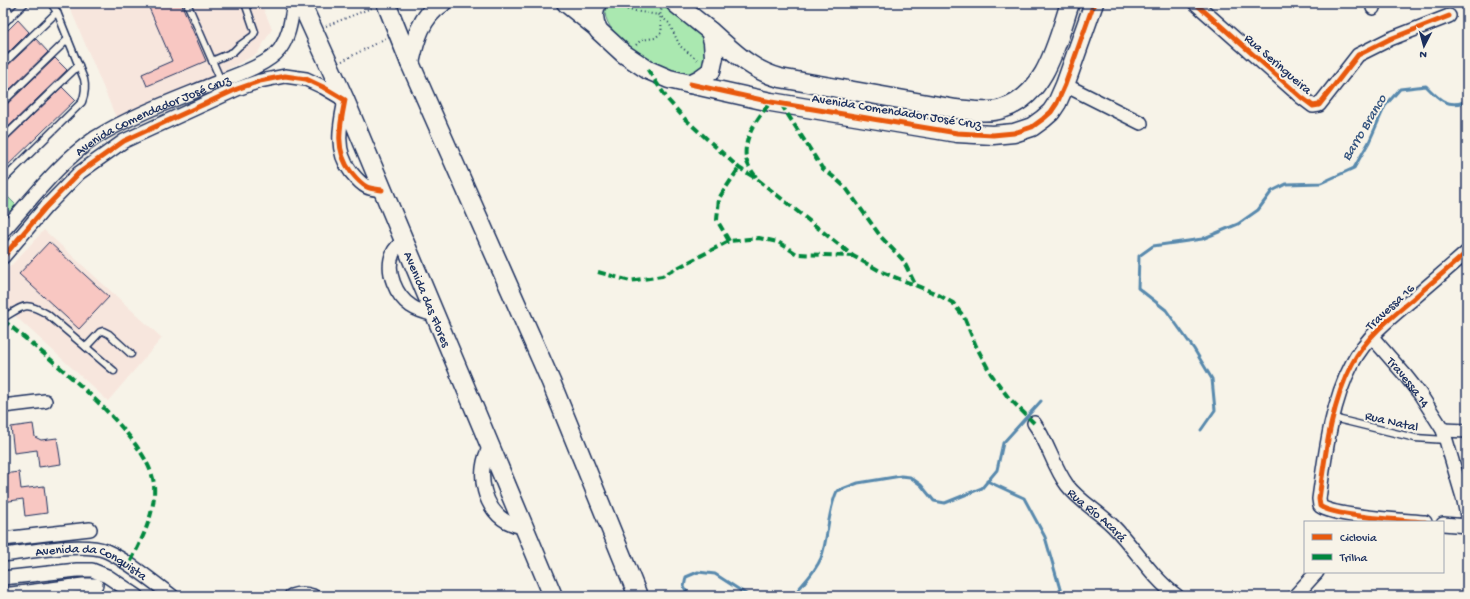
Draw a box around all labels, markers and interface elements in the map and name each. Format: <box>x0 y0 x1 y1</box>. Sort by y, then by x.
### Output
north arrow <box>1404 26 1444 66</box>
street label: Rua Seringueira <box>1241 32 1315 99</box>
text: N <box>1419 48 1427 60</box>
street label: Avenida Comendador José Cruz <box>73 73 234 160</box>
street label: Avenida Comendador José Cruz <box>811 92 984 133</box>
water label: Barro Branco <box>1339 92 1392 164</box>
street label: Avenida das Flores <box>399 250 453 351</box>
street label: Travessa 16 <box>1363 281 1418 335</box>
street label: Travessa 14 <box>1382 354 1432 411</box>
street label: Rua Natal <box>1363 409 1420 436</box>
street label: Rua Río Acará <box>1063 486 1129 546</box>
legend <box>1304 521 1444 573</box>
text: Ciclovia <box>1340 532 1377 546</box>
street label: Avenida da Conquista <box>35 542 150 585</box>
text: Trilha <box>1339 552 1368 566</box>

